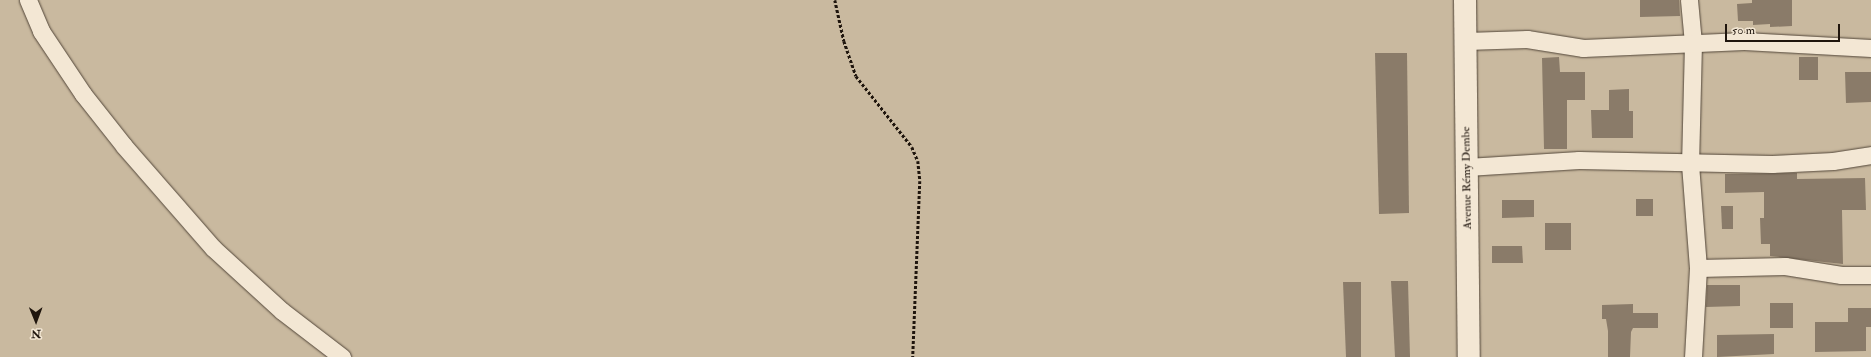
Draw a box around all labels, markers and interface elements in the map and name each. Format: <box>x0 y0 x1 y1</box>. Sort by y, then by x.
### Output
scale bar <box>1727 16 1842 42</box>
text: 50 m <box>1732 23 1755 38</box>
street label: Avenue Rémy Dembe <box>1459 127 1475 229</box>
north arrow <box>16 301 56 341</box>
text: N <box>31 327 41 340</box>

